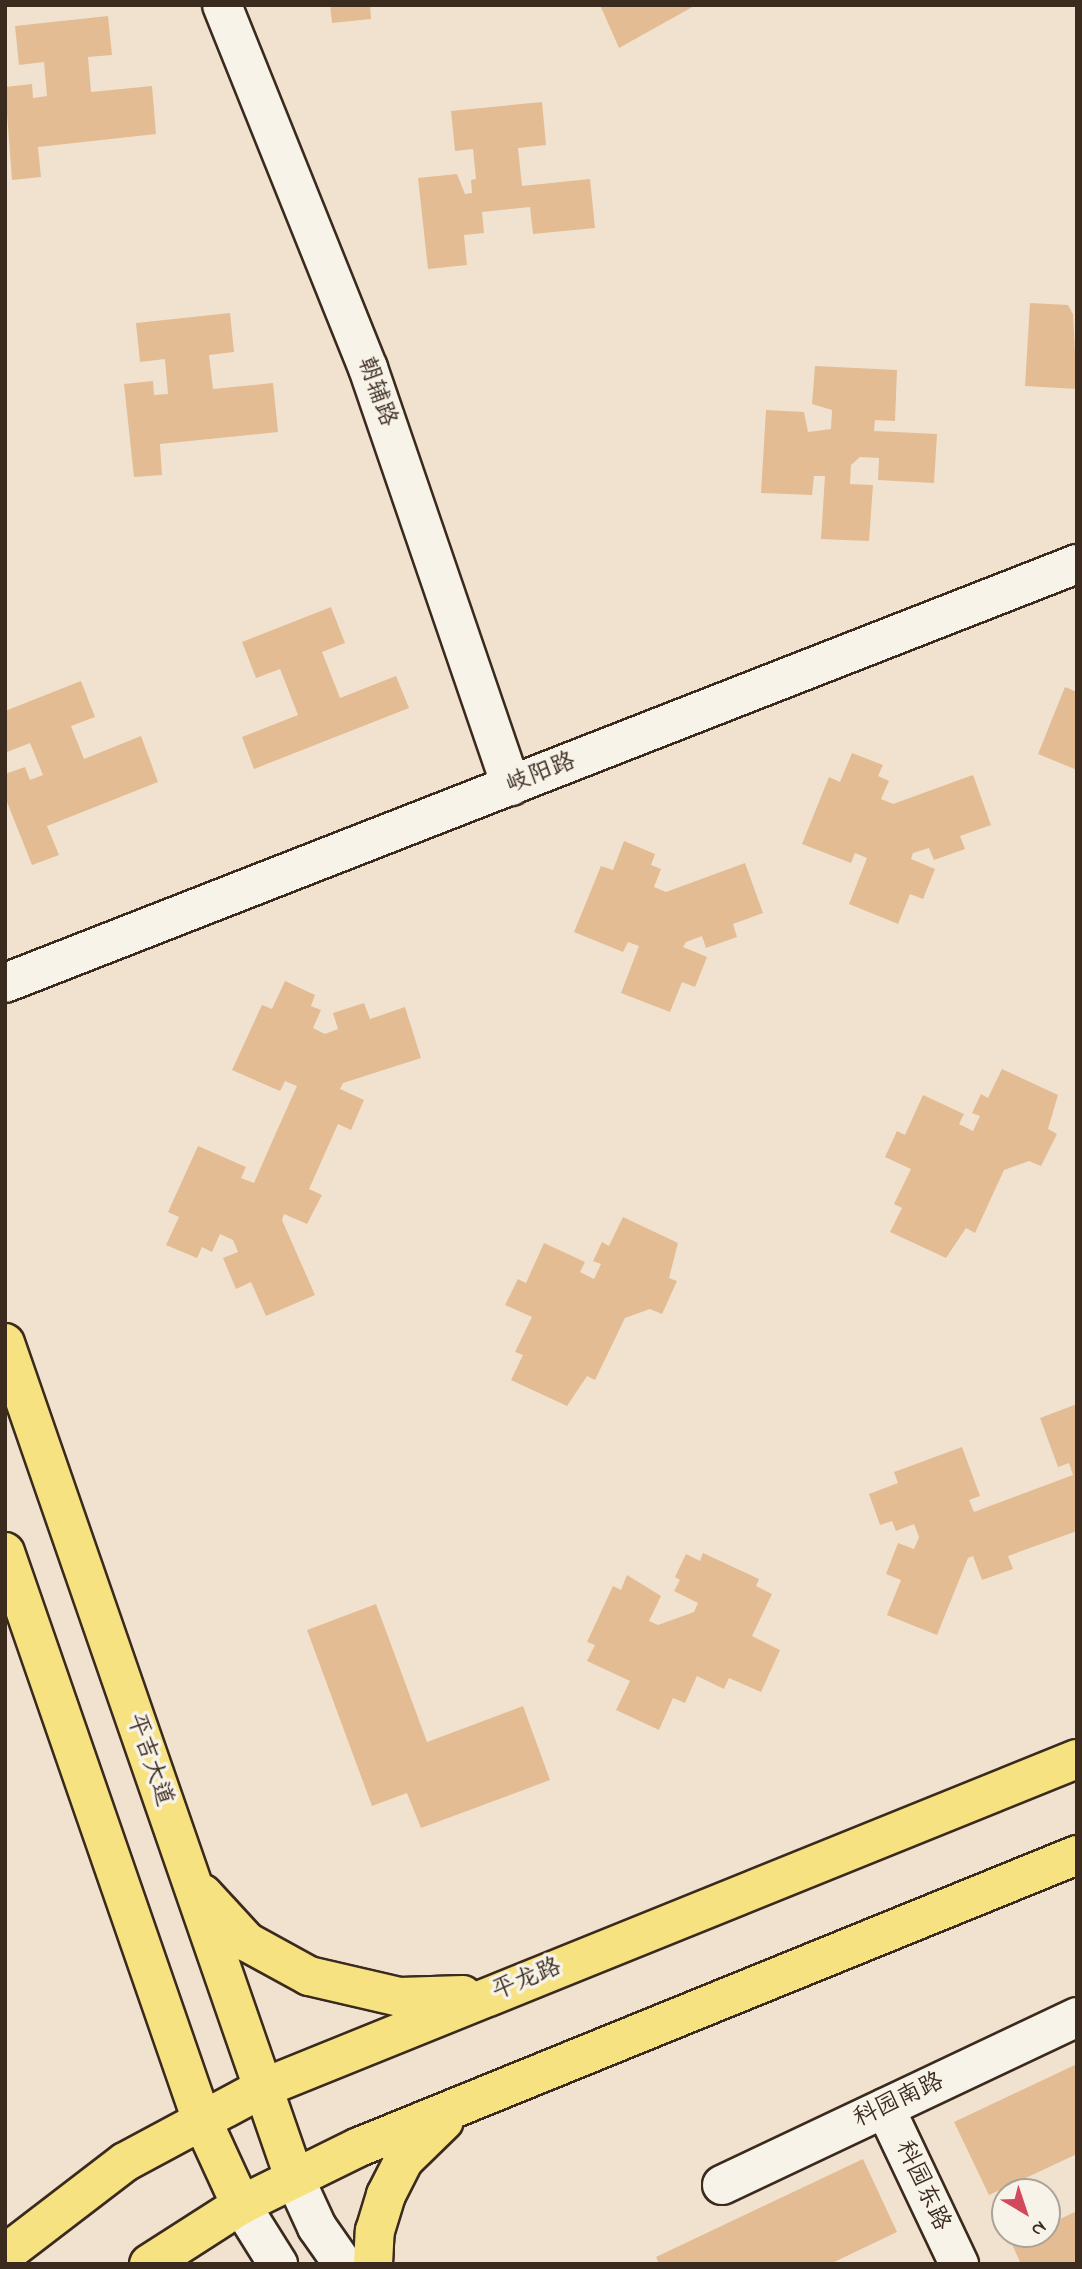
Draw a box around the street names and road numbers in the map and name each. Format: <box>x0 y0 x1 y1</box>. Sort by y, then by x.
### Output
street label: 朝辅路 <box>350 353 402 431</box>
street label: 岐阳路 <box>502 748 580 800</box>
street label: 平吉大道 <box>120 1710 178 1810</box>
street label: 平龙路 <box>488 1953 566 2007</box>
street label: 科园南路 <box>849 2068 949 2134</box>
street label: 科园东路 <box>889 2136 955 2236</box>

